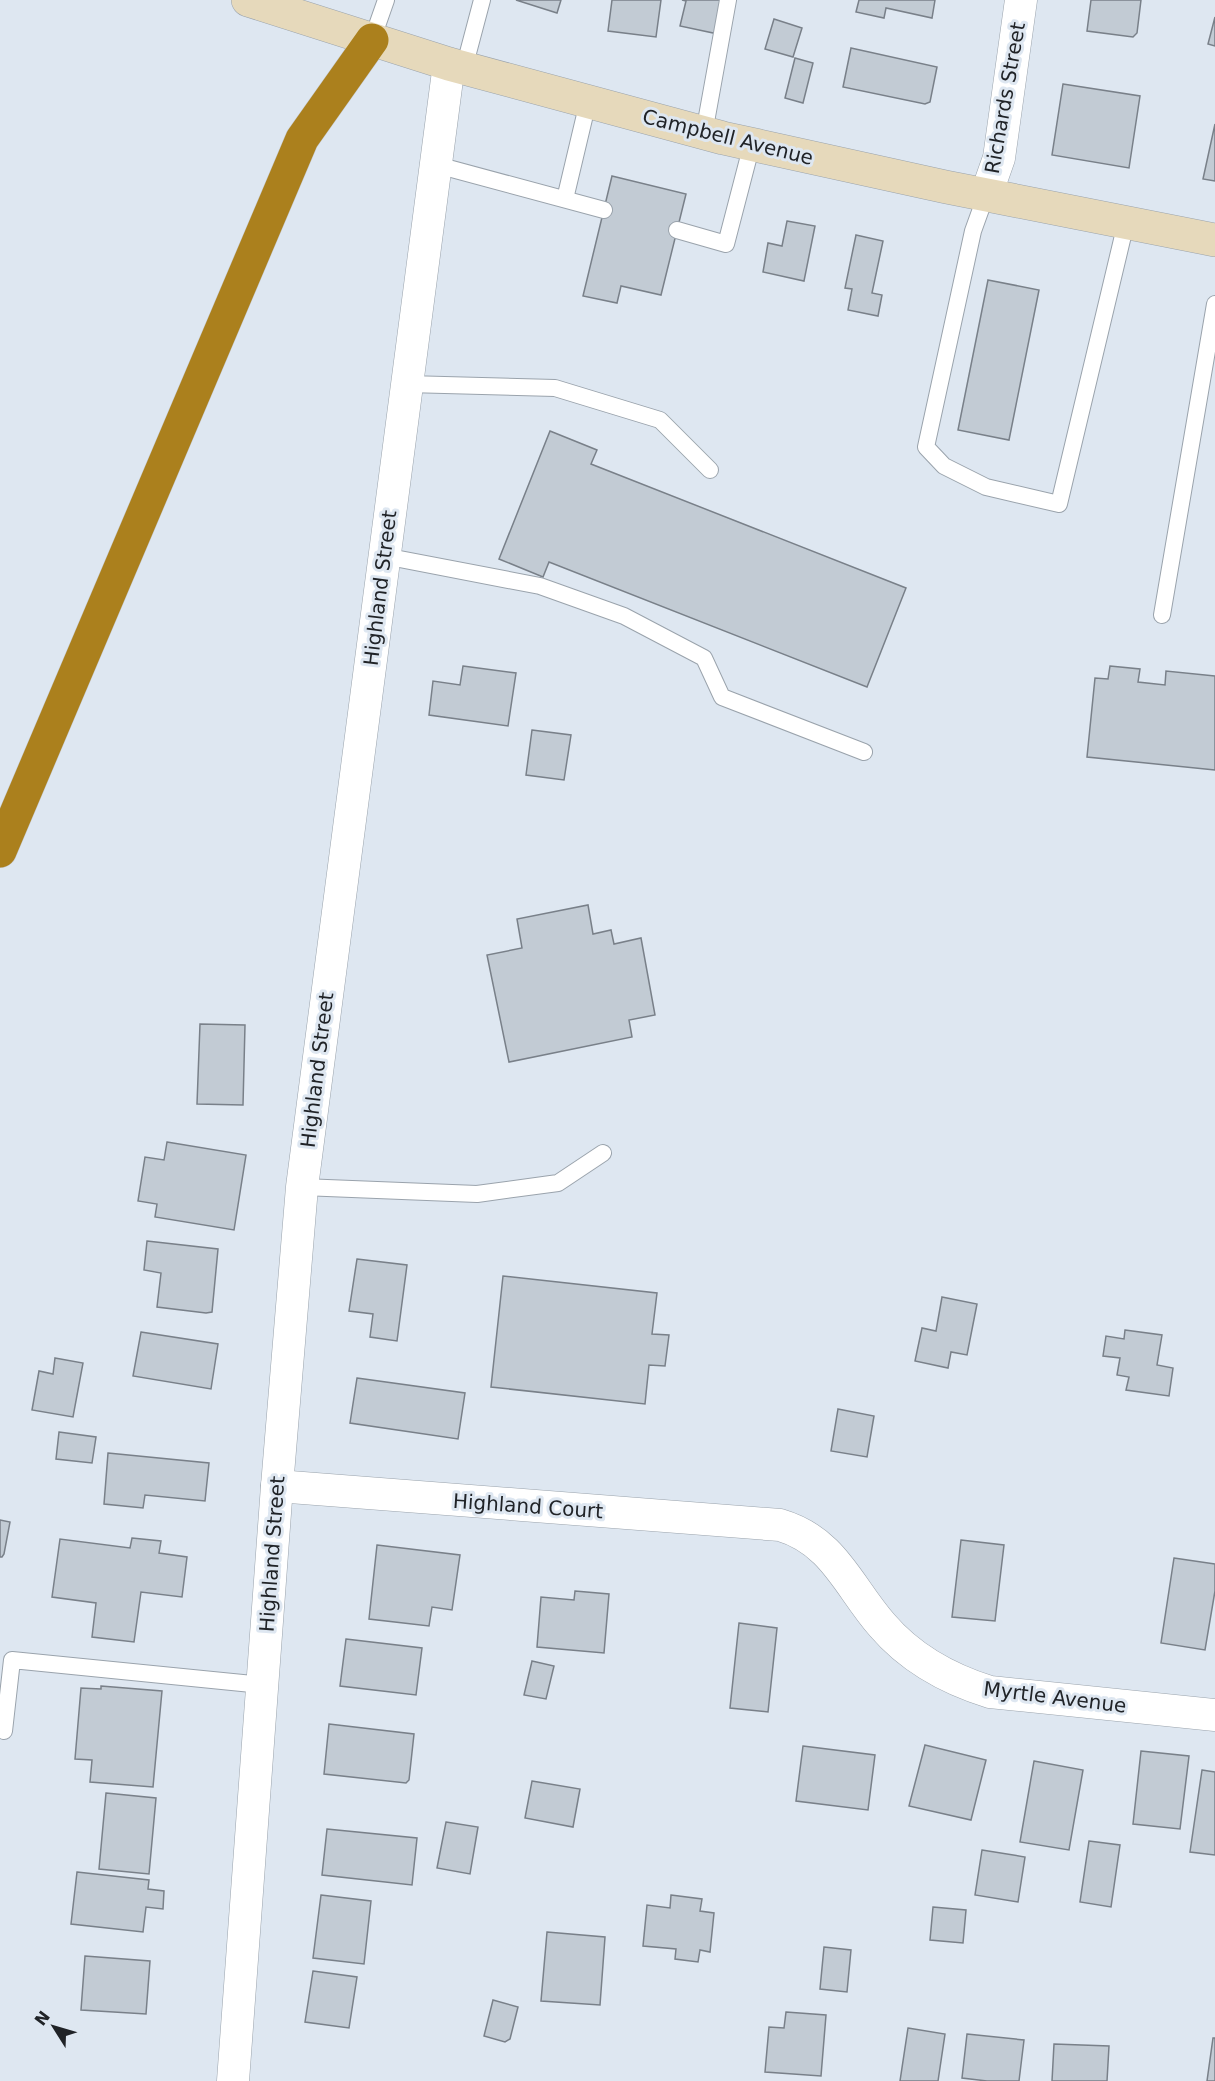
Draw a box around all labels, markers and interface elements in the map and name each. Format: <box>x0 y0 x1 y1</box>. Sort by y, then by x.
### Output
street label: Richards Street <box>980 20 1030 176</box>
street label: Campbell Avenue <box>640 104 816 170</box>
street label: Highland Street <box>359 509 401 667</box>
street label: Highland Street <box>296 991 338 1149</box>
street label: Highland Street <box>255 1475 289 1633</box>
street label: Highland Court <box>452 1489 604 1523</box>
street label: Myrtle Avenue <box>982 1676 1128 1718</box>
north arrow <box>24 1997 84 2057</box>
text: N <box>31 2007 54 2029</box>

